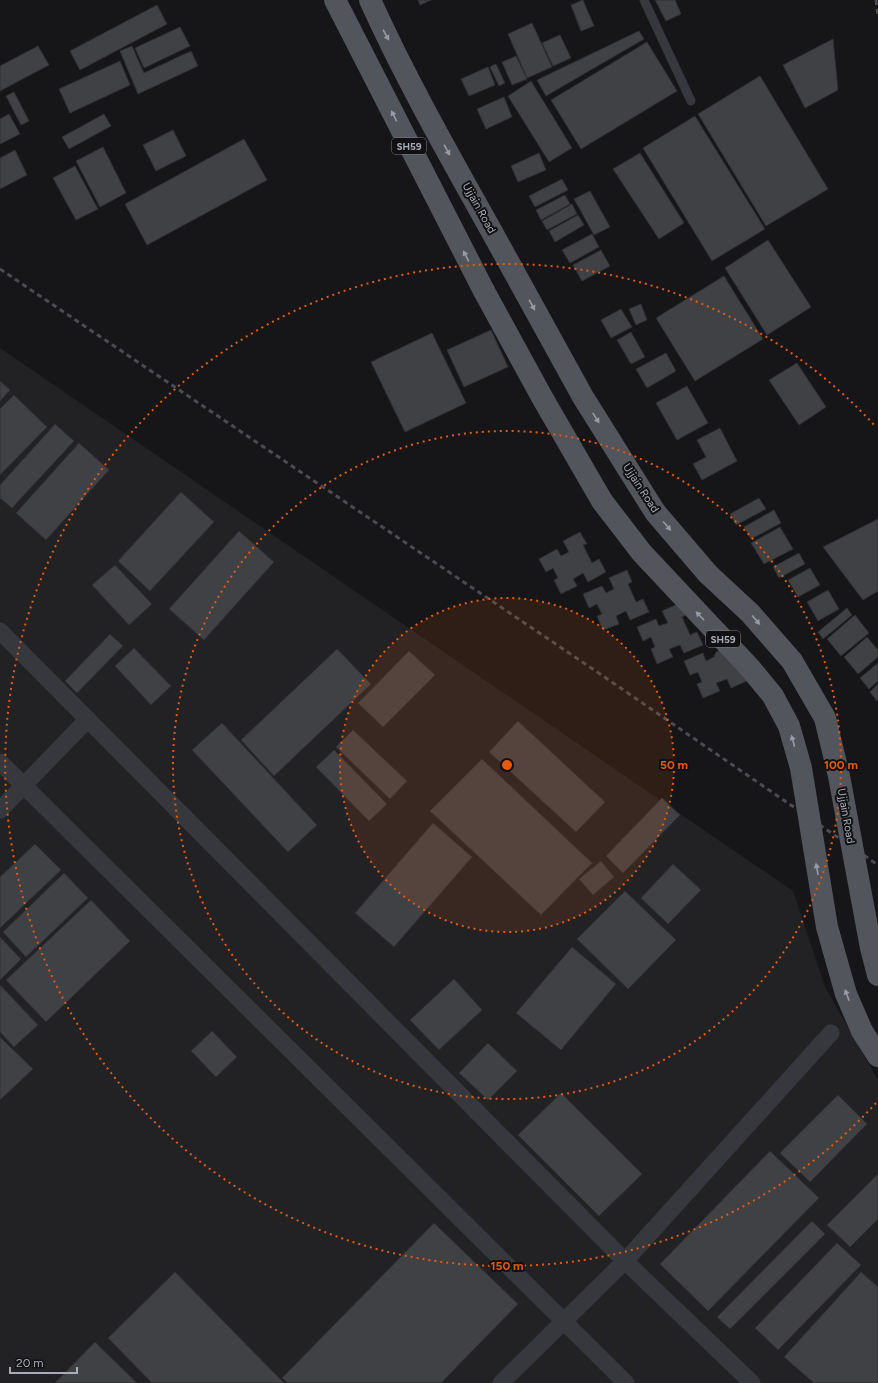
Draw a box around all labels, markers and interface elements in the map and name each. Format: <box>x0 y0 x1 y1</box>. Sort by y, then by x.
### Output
one-way arrow <box>383 29 390 41</box>
one-way arrow <box>391 110 397 122</box>
road number: SH59 <box>392 138 426 154</box>
one-way arrow <box>444 144 451 156</box>
street label: Ujjain Road <box>460 180 498 236</box>
one-way arrow <box>463 251 469 262</box>
one-way arrow <box>528 299 535 310</box>
one-way arrow <box>592 413 600 423</box>
street label: Ujjain Road <box>620 461 662 515</box>
one-way arrow <box>663 521 672 531</box>
one-way arrow <box>695 611 705 621</box>
one-way arrow <box>752 615 761 626</box>
road number: SH59 <box>706 631 740 647</box>
one-way arrow <box>790 735 796 747</box>
centre of rings <box>500 758 514 772</box>
text: 50 m <box>660 758 688 772</box>
text: 100 m <box>824 758 858 772</box>
street label: Ujjain Road <box>835 787 857 845</box>
one-way arrow <box>814 863 820 875</box>
one-way arrow <box>843 989 849 1001</box>
text: 150 m <box>490 1259 524 1273</box>
scale bar <box>10 1349 77 1375</box>
text: 20 m <box>16 1356 44 1370</box>

